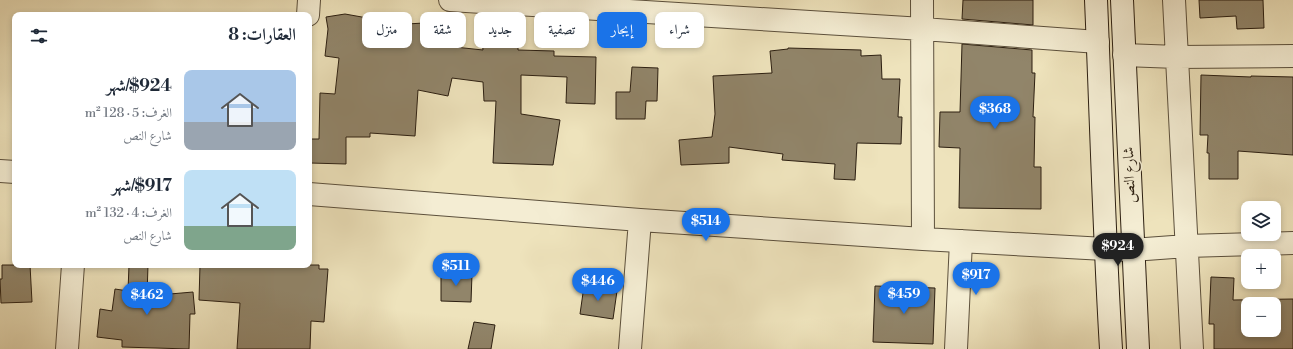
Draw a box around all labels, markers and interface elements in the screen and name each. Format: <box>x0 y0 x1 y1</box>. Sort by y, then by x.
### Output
chip: منزل <box>362 12 412 48</box>
chip: شقة <box>420 12 466 48</box>
chip: جديد <box>474 12 526 48</box>
chip: تصفية <box>534 12 589 48</box>
chip: إيجار <box>597 12 647 48</box>
chip: شراء <box>655 12 704 48</box>
text: العقارات: 8 <box>228 24 296 46</box>
icon: filters <box>28 25 50 47</box>
text: $924/شهر <box>106 75 172 97</box>
icon: home <box>216 86 264 134</box>
pin: $368 <box>971 96 1019 130</box>
text: $368 <box>979 101 1011 117</box>
text: الغرف: 5 · 128 m² <box>85 105 172 121</box>
text: شارع النص <box>123 128 172 144</box>
street label: شارع النص <box>1119 146 1143 203</box>
text: $917/شهر <box>112 175 172 197</box>
icon: home <box>216 186 264 234</box>
map controls <box>1241 201 1281 337</box>
button: layers <box>1241 201 1281 241</box>
text: الغرف: 4 · 132 m² <box>85 205 172 221</box>
pin: $514 <box>682 208 730 242</box>
text: $514 <box>691 213 721 229</box>
text: شارع النص <box>123 228 172 244</box>
pin: $924 <box>1094 233 1142 267</box>
text: $924 <box>1102 238 1134 254</box>
button: + <box>1241 249 1281 289</box>
pin: $511 <box>432 253 480 287</box>
text: $511 <box>442 258 470 274</box>
pin: $917 <box>952 262 1000 296</box>
text: $917 <box>962 267 990 283</box>
pin: $446 <box>574 268 622 302</box>
text: $446 <box>581 273 615 289</box>
pin: $459 <box>880 281 928 315</box>
pin: $462 <box>123 282 171 316</box>
text: $459 <box>888 286 920 302</box>
text: $462 <box>131 287 163 303</box>
button: − <box>1241 297 1281 337</box>

